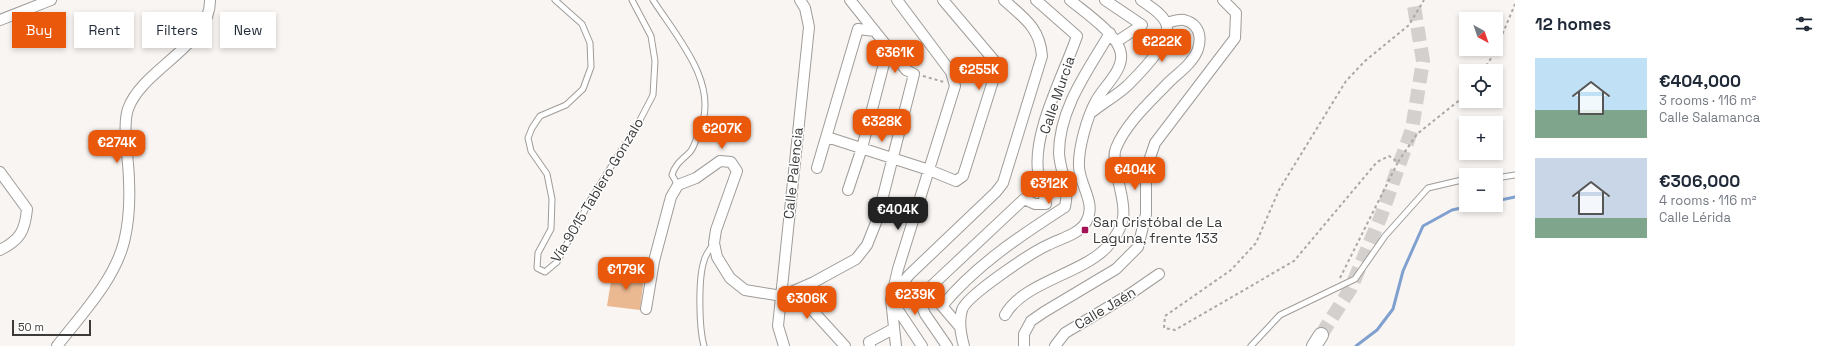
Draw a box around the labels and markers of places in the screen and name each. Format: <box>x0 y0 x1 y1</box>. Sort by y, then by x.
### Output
pin: €222K <box>1134 29 1190 63</box>
pin: €361K <box>867 40 923 74</box>
pin: €255K <box>951 57 1007 91</box>
pin: €328K <box>854 109 910 143</box>
pin: €207K <box>694 116 750 150</box>
pin: €274K <box>89 130 145 164</box>
pin: €404K <box>1107 157 1163 191</box>
pin: €312K <box>1021 171 1077 205</box>
pin: €404K <box>870 197 926 231</box>
place label: San Cristóbal de La Laguna, frente 133 <box>1093 213 1222 247</box>
marker: San Cristóbal de La Laguna, frente 133 <box>1080 225 1090 235</box>
pin: €179K <box>598 257 654 291</box>
pin: €239K <box>887 282 943 316</box>
pin: €306K <box>779 286 835 320</box>

